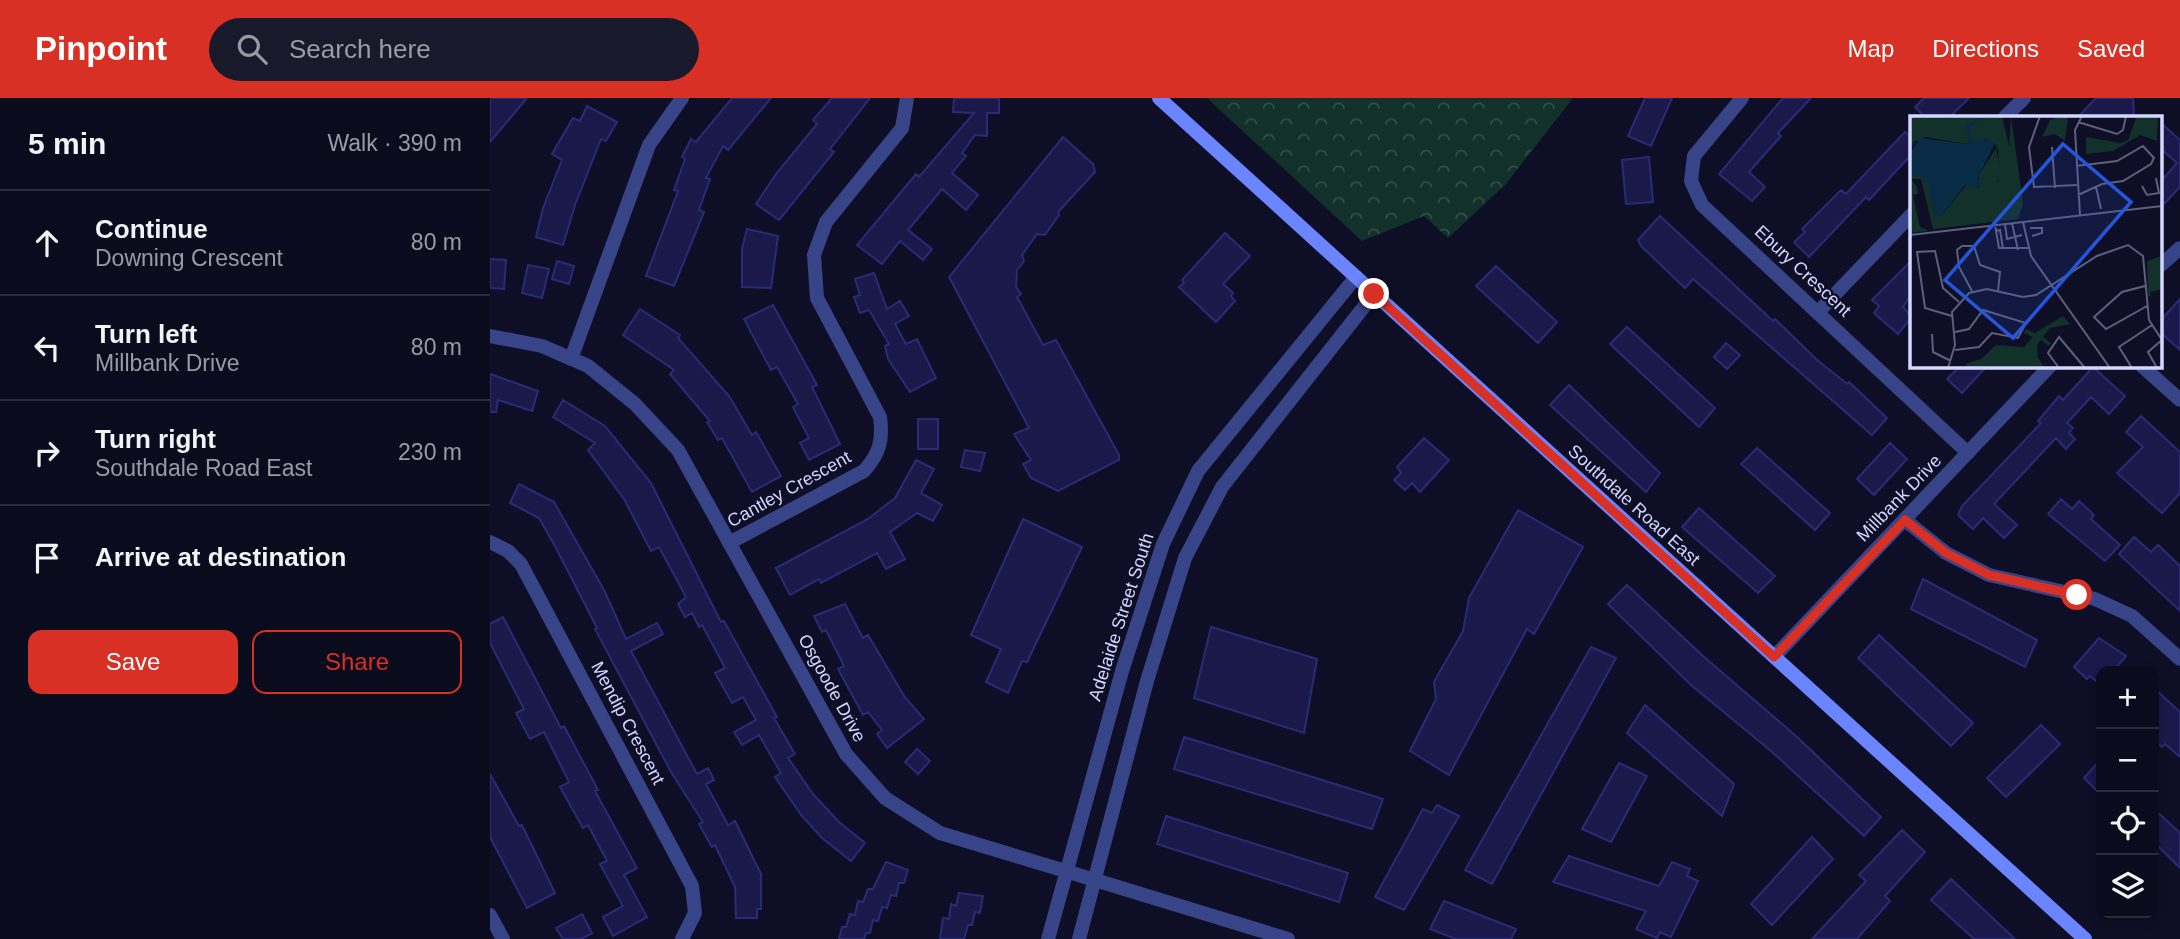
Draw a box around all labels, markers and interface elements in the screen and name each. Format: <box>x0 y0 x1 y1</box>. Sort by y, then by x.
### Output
search box <box>209 18 699 81</box>
text: Pinpoint <box>35 30 167 67</box>
icon: search <box>233 30 271 68</box>
text: Search here <box>289 34 431 64</box>
text: Map <box>1848 35 1894 62</box>
text: Directions <box>1932 35 2039 62</box>
text: Saved <box>2077 35 2145 62</box>
inset map <box>1910 116 2162 368</box>
text: 5 min <box>28 127 106 160</box>
text: Walk · 390 m <box>327 130 462 156</box>
text: Continue <box>95 214 208 244</box>
street label: Ebury Crescent <box>1751 221 1855 321</box>
icon: ahead <box>28 224 66 262</box>
text: 80 m <box>411 229 462 255</box>
text: Downing Crescent <box>95 245 283 271</box>
route end <box>1358 278 1389 309</box>
text: Turn left <box>95 319 197 349</box>
icon: left <box>28 329 66 367</box>
text: 80 m <box>411 334 462 360</box>
text: Millbank Drive <box>95 350 239 376</box>
text: Turn right <box>95 424 216 454</box>
icon: right <box>28 434 66 472</box>
text: 230 m <box>398 439 462 465</box>
street label: Southdale Road East <box>1564 441 1704 569</box>
street label: Cantley Crescent <box>724 447 854 531</box>
street label: Millbank Drive <box>1853 450 1945 546</box>
text: Southdale Road East <box>95 455 312 481</box>
street label: Adelaide Street South <box>1084 531 1158 703</box>
icon: arrive <box>28 539 66 577</box>
text: Arrive at destination <box>95 542 346 572</box>
route start <box>2061 579 2092 610</box>
button: Save <box>28 630 238 694</box>
button: Share <box>252 630 462 694</box>
street label: Osgoode Drive <box>794 631 870 745</box>
street label: Mendip Crescent <box>587 658 669 788</box>
map controls <box>2096 666 2159 918</box>
button: + <box>2096 666 2159 729</box>
button: − <box>2096 729 2159 792</box>
button: locate <box>2096 792 2159 855</box>
button: layers <box>2096 855 2159 918</box>

